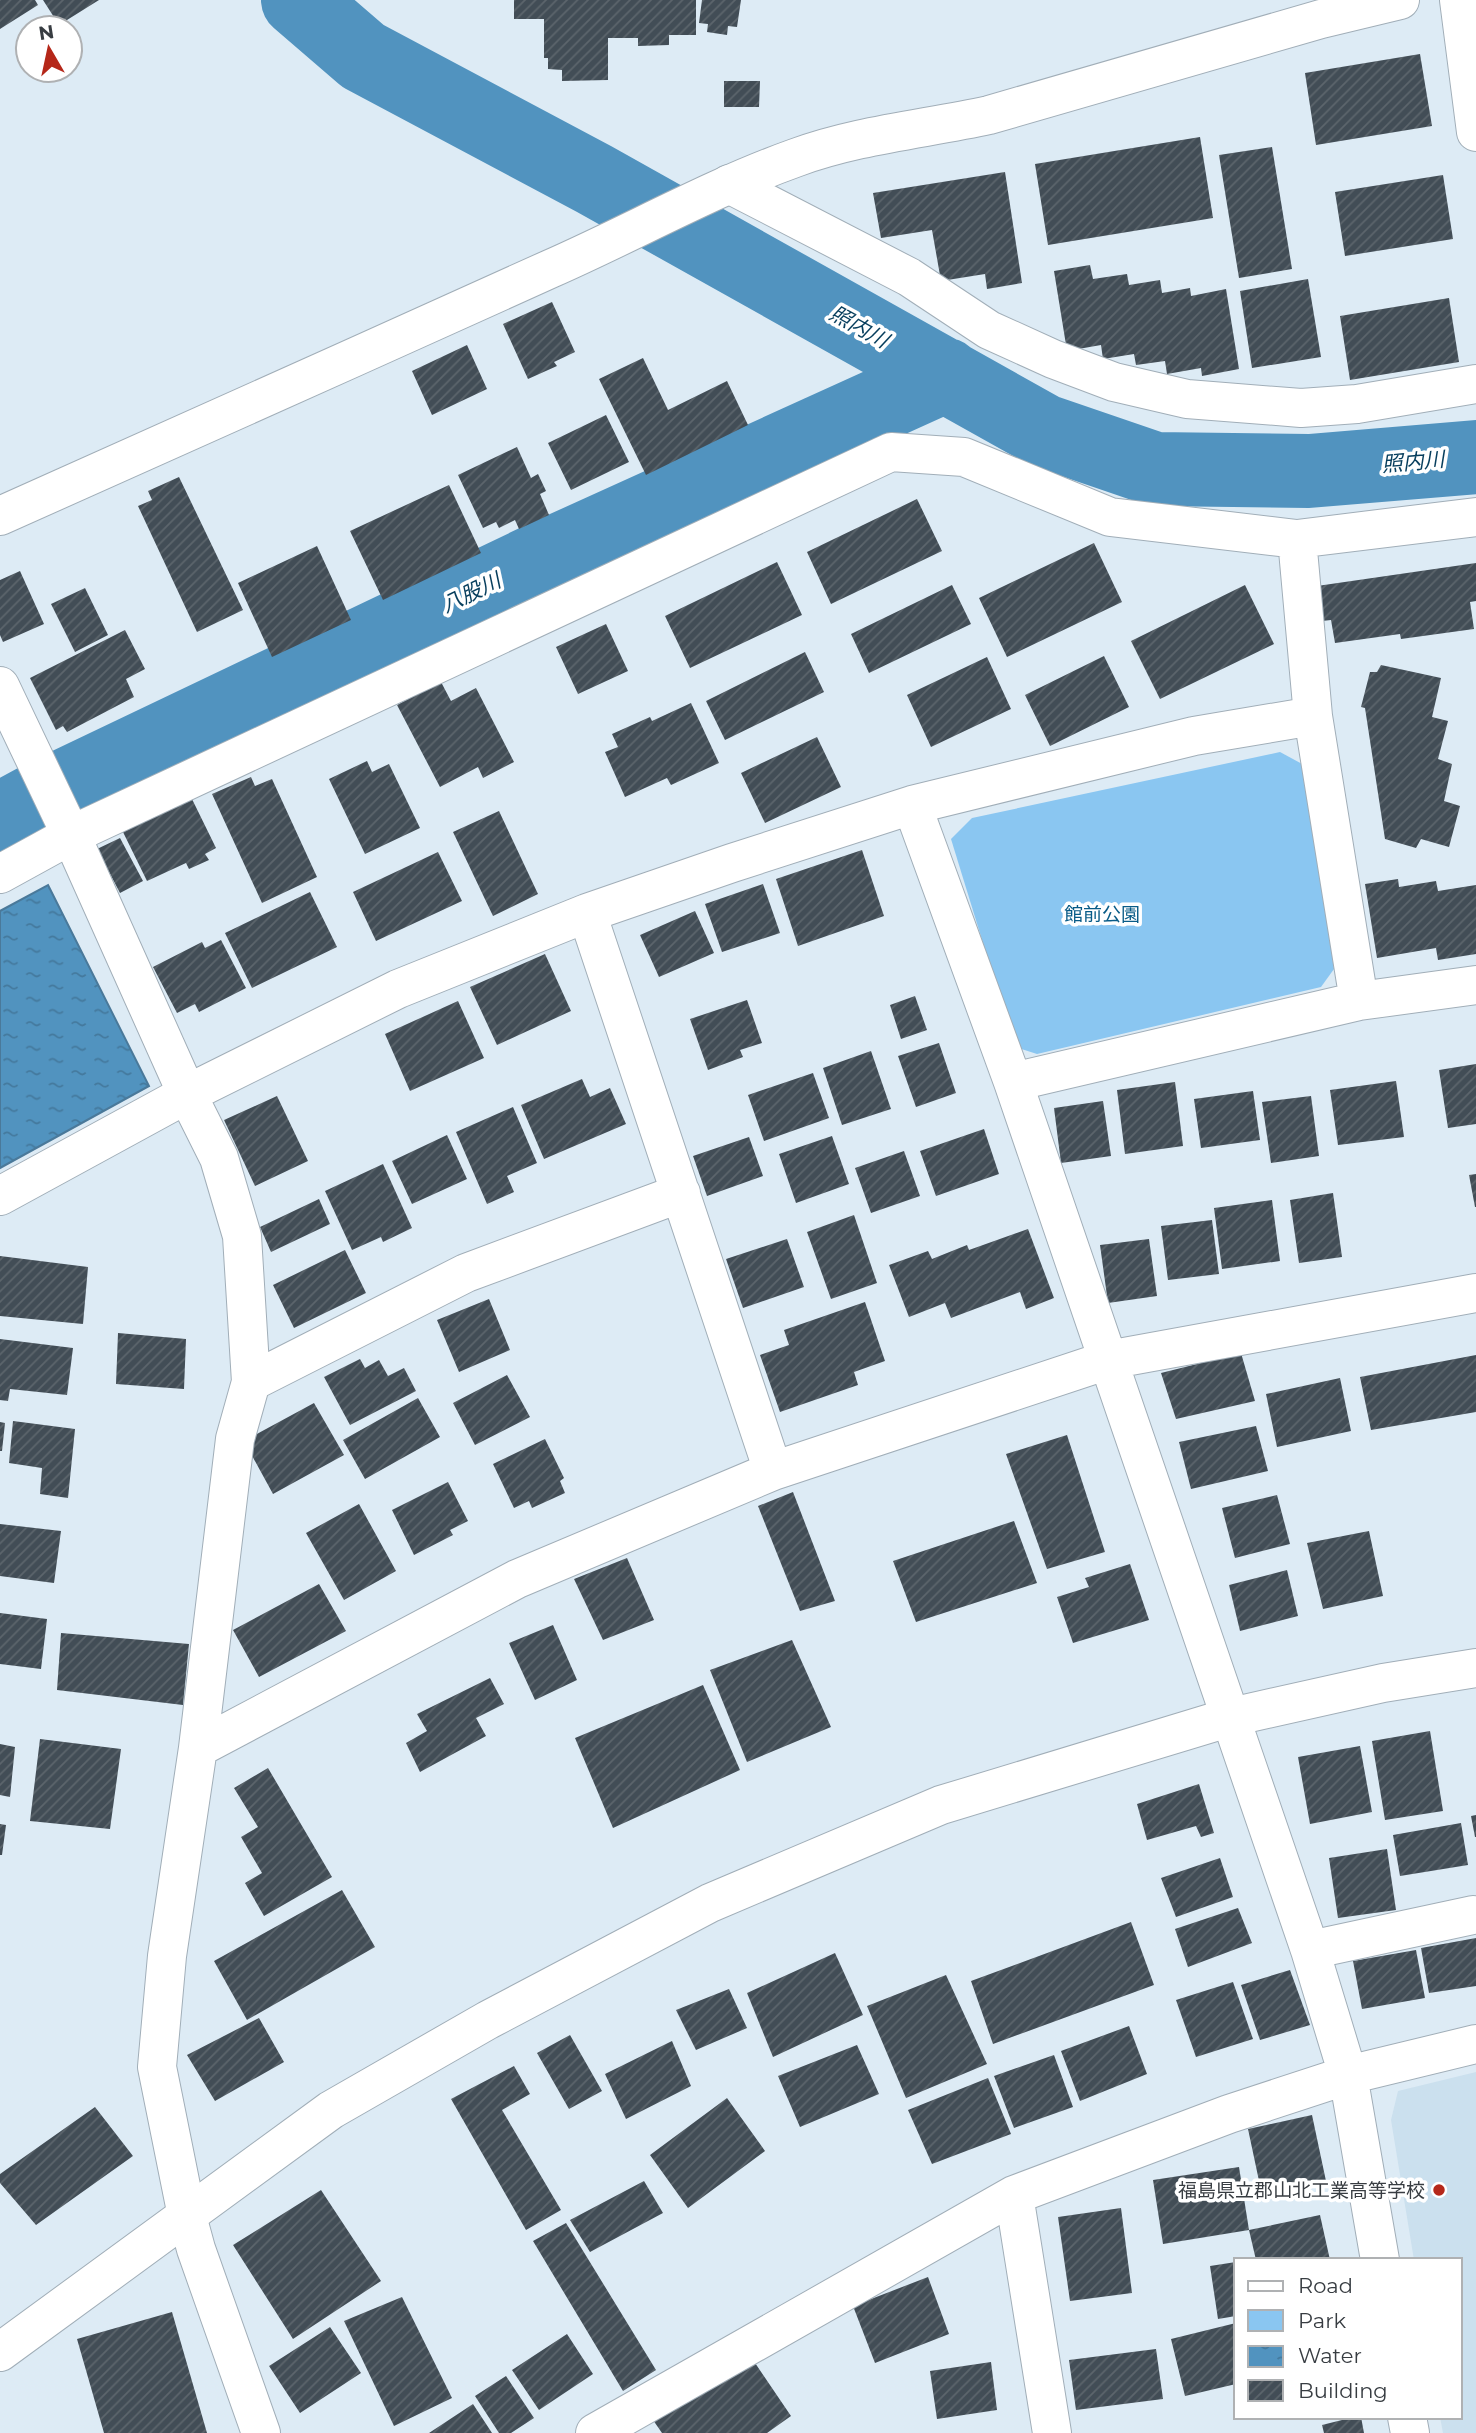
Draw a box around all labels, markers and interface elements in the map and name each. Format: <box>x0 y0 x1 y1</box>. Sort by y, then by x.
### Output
north arrow <box>14 14 84 84</box>
text: N <box>37 20 56 45</box>
water label: 照内川 <box>826 300 895 354</box>
water label: 照内川 <box>1380 446 1447 477</box>
water label: 八股川 <box>437 567 506 618</box>
park label: 館前公園 <box>1064 903 1140 926</box>
place label: 福島県立郡山北工業高等学校 <box>1178 2179 1425 2202</box>
marker: 福島県立郡山北工業高等学校 <box>1431 2182 1447 2198</box>
legend <box>1234 2258 1462 2419</box>
text: Road <box>1298 2273 1353 2298</box>
text: Park <box>1298 2308 1346 2333</box>
text: Water <box>1298 2343 1362 2368</box>
text: Building <box>1298 2378 1388 2403</box>

